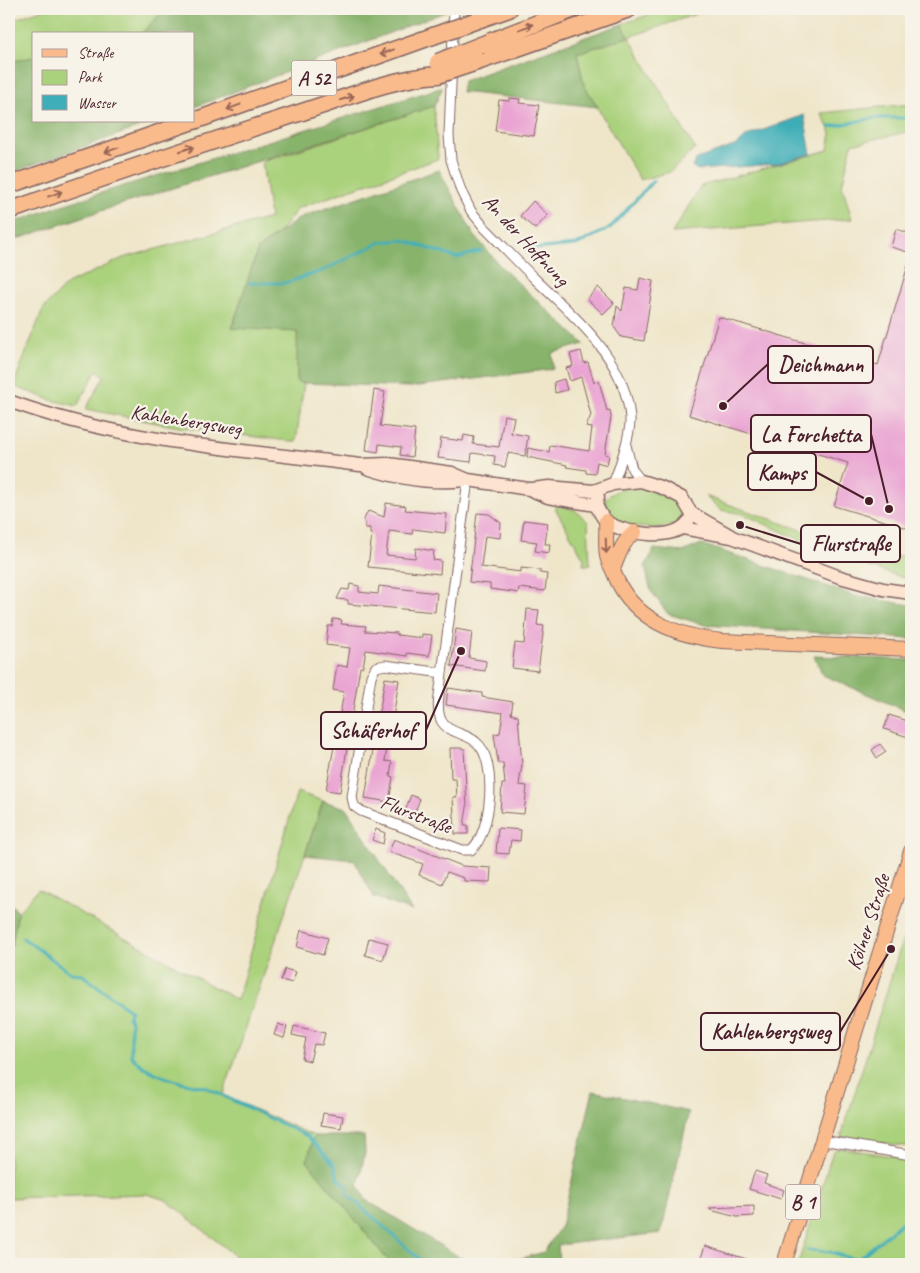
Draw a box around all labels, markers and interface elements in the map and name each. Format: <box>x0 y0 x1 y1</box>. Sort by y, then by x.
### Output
one-way arrow <box>519 22 534 31</box>
legend <box>32 32 195 122</box>
text: Straße <box>78 44 114 63</box>
one-way arrow <box>380 48 396 57</box>
road number: A 52 <box>292 60 336 96</box>
text: Park <box>78 68 103 87</box>
one-way arrow <box>338 93 354 103</box>
text: Wasser <box>78 94 117 113</box>
one-way arrow <box>226 102 242 112</box>
one-way arrow <box>179 144 195 153</box>
one-way arrow <box>105 146 120 155</box>
one-way arrow <box>46 189 62 198</box>
street label: An der Hoffnung <box>477 189 576 293</box>
callout: Deichmann <box>768 346 873 383</box>
text: Deichmann <box>779 351 864 379</box>
street label: Kahlenbergsweg <box>129 398 245 442</box>
callout: La Forchetta <box>751 415 871 452</box>
text: La Forchetta <box>761 421 863 449</box>
callout: Kamps <box>748 453 816 490</box>
text: Kamps <box>758 459 809 487</box>
callout: Flurstraße <box>801 525 900 562</box>
text: Flurstraße <box>812 530 893 558</box>
one-way arrow <box>602 537 611 553</box>
callout: Schäferhof <box>321 712 426 749</box>
text: Schäferhof <box>331 717 421 745</box>
street label: Flurstraße <box>377 789 457 840</box>
street label: Kölner Straße <box>840 869 896 973</box>
callout: Kahlenbergsweg <box>701 1013 840 1050</box>
text: Kahlenbergsweg <box>711 1018 833 1046</box>
road number: B 1 <box>786 1184 820 1220</box>

